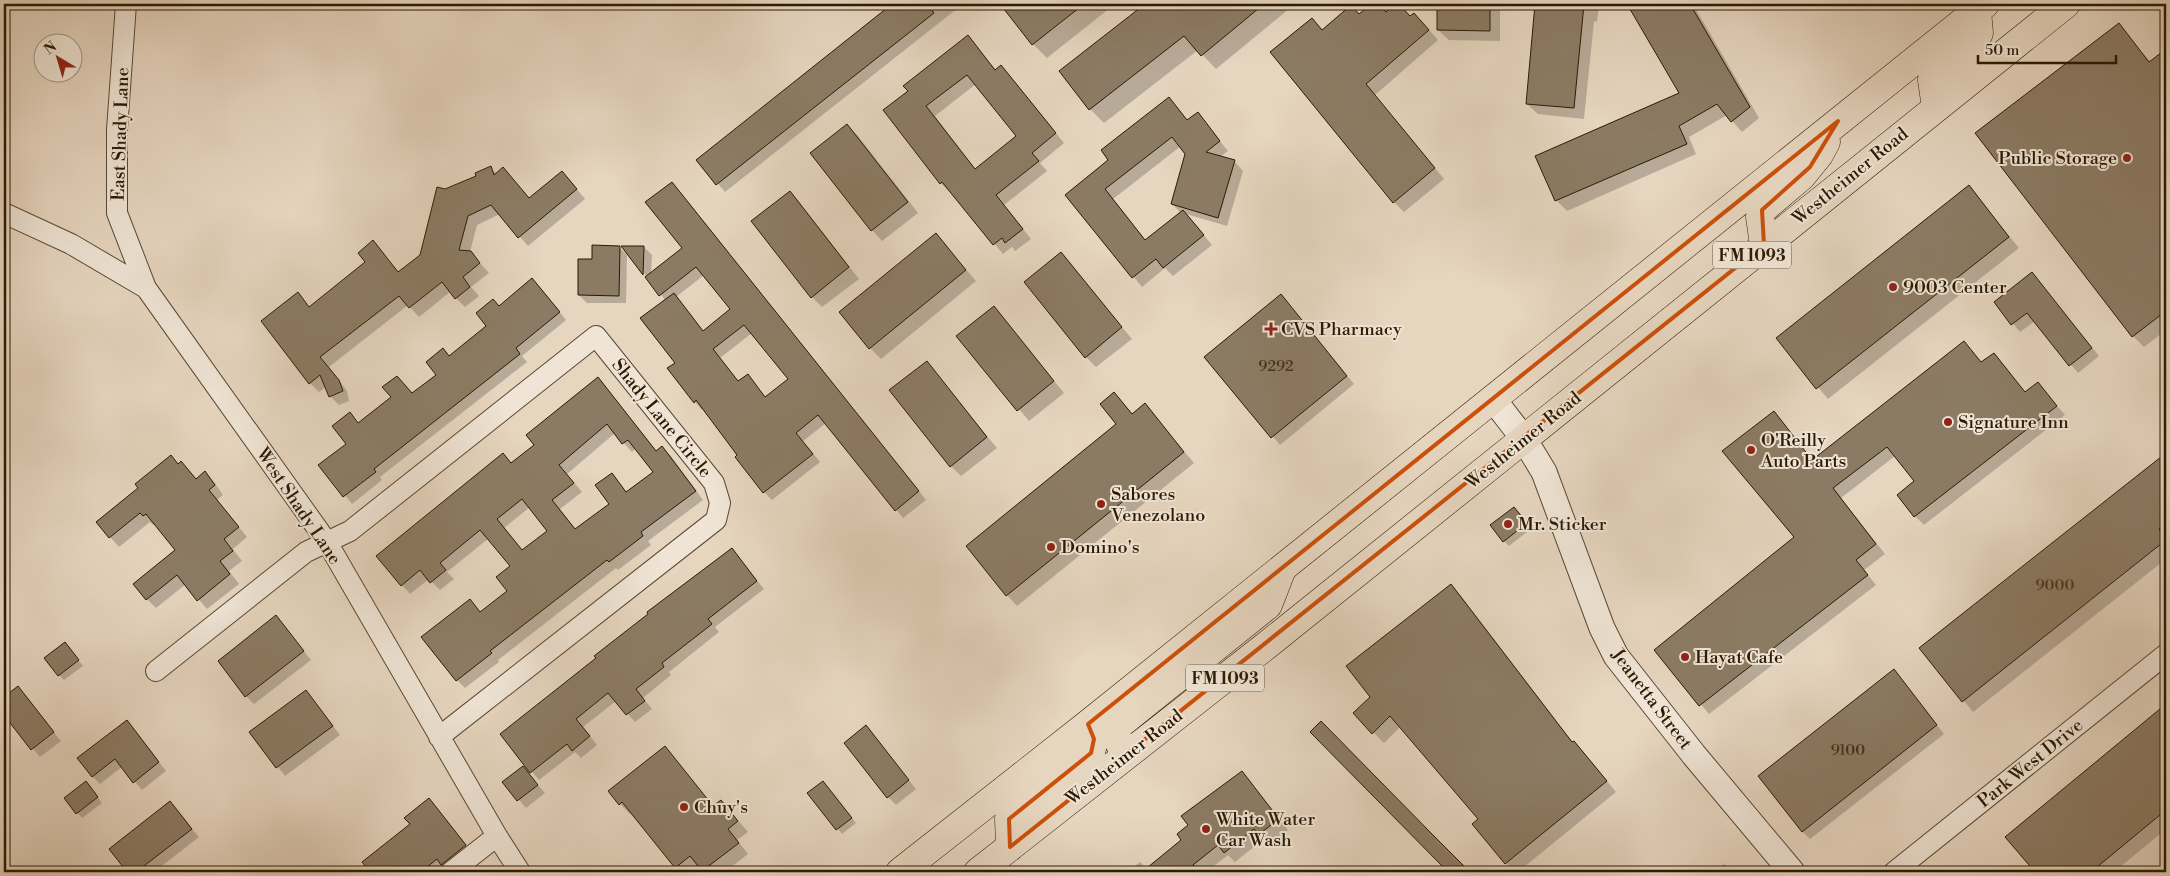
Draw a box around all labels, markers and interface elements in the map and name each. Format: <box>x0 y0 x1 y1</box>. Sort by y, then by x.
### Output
north arrow <box>32 32 82 82</box>
scale bar <box>1978 32 2115 64</box>
text: N <box>41 38 61 59</box>
text: 50 m <box>1985 41 2019 60</box>
street label: East Shady Lane <box>107 67 134 201</box>
street label: Westheimer Road <box>1787 122 1914 231</box>
place label: Public Storage <box>1998 147 2117 170</box>
marker: Public Storage <box>2121 152 2133 164</box>
road number: FM 1093 <box>1713 242 1791 268</box>
place label: 9003 Center <box>1903 276 2007 299</box>
marker: 9003 Center <box>1887 281 1899 293</box>
place label: CVS Pharmacy <box>1281 318 1402 341</box>
marker: CVS Pharmacy <box>1265 323 1277 335</box>
street label: Shady Lane Circle <box>606 354 717 483</box>
house number: 9292 <box>1258 357 1294 376</box>
street label: Westheimer Road <box>1460 386 1587 495</box>
place label: Signature Inn <box>1958 411 2069 434</box>
marker: Signature Inn <box>1942 416 1954 428</box>
place label: O'Reilly Auto Parts <box>1760 429 1847 473</box>
street label: West Shady Lane <box>250 443 346 569</box>
marker: O'Reilly Auto Parts <box>1745 444 1757 456</box>
place label: Sabores Venezolano <box>1110 483 1205 527</box>
marker: Sabores Venezolano <box>1095 498 1107 510</box>
place label: Mr. Sticker <box>1518 513 1607 536</box>
marker: Mr. Sticker <box>1502 518 1514 530</box>
place label: Domino's <box>1061 536 1140 559</box>
marker: Domino's <box>1045 541 1057 553</box>
house number: 9000 <box>2036 576 2075 595</box>
street label: Jeanetta Street <box>1606 643 1697 755</box>
place label: Hayat Cafe <box>1695 646 1783 669</box>
marker: Hayat Cafe <box>1679 651 1691 663</box>
road number: FM 1093 <box>1186 664 1264 691</box>
street label: Westheimer Road <box>1060 704 1188 811</box>
street label: Park West Drive <box>1973 714 2088 813</box>
house number: 9100 <box>1831 741 1865 760</box>
place label: Chuy's <box>694 796 748 819</box>
marker: Chuy's <box>678 801 690 813</box>
place label: White Water Car Wash <box>1215 808 1315 852</box>
marker: White Water Car Wash <box>1200 823 1212 835</box>

